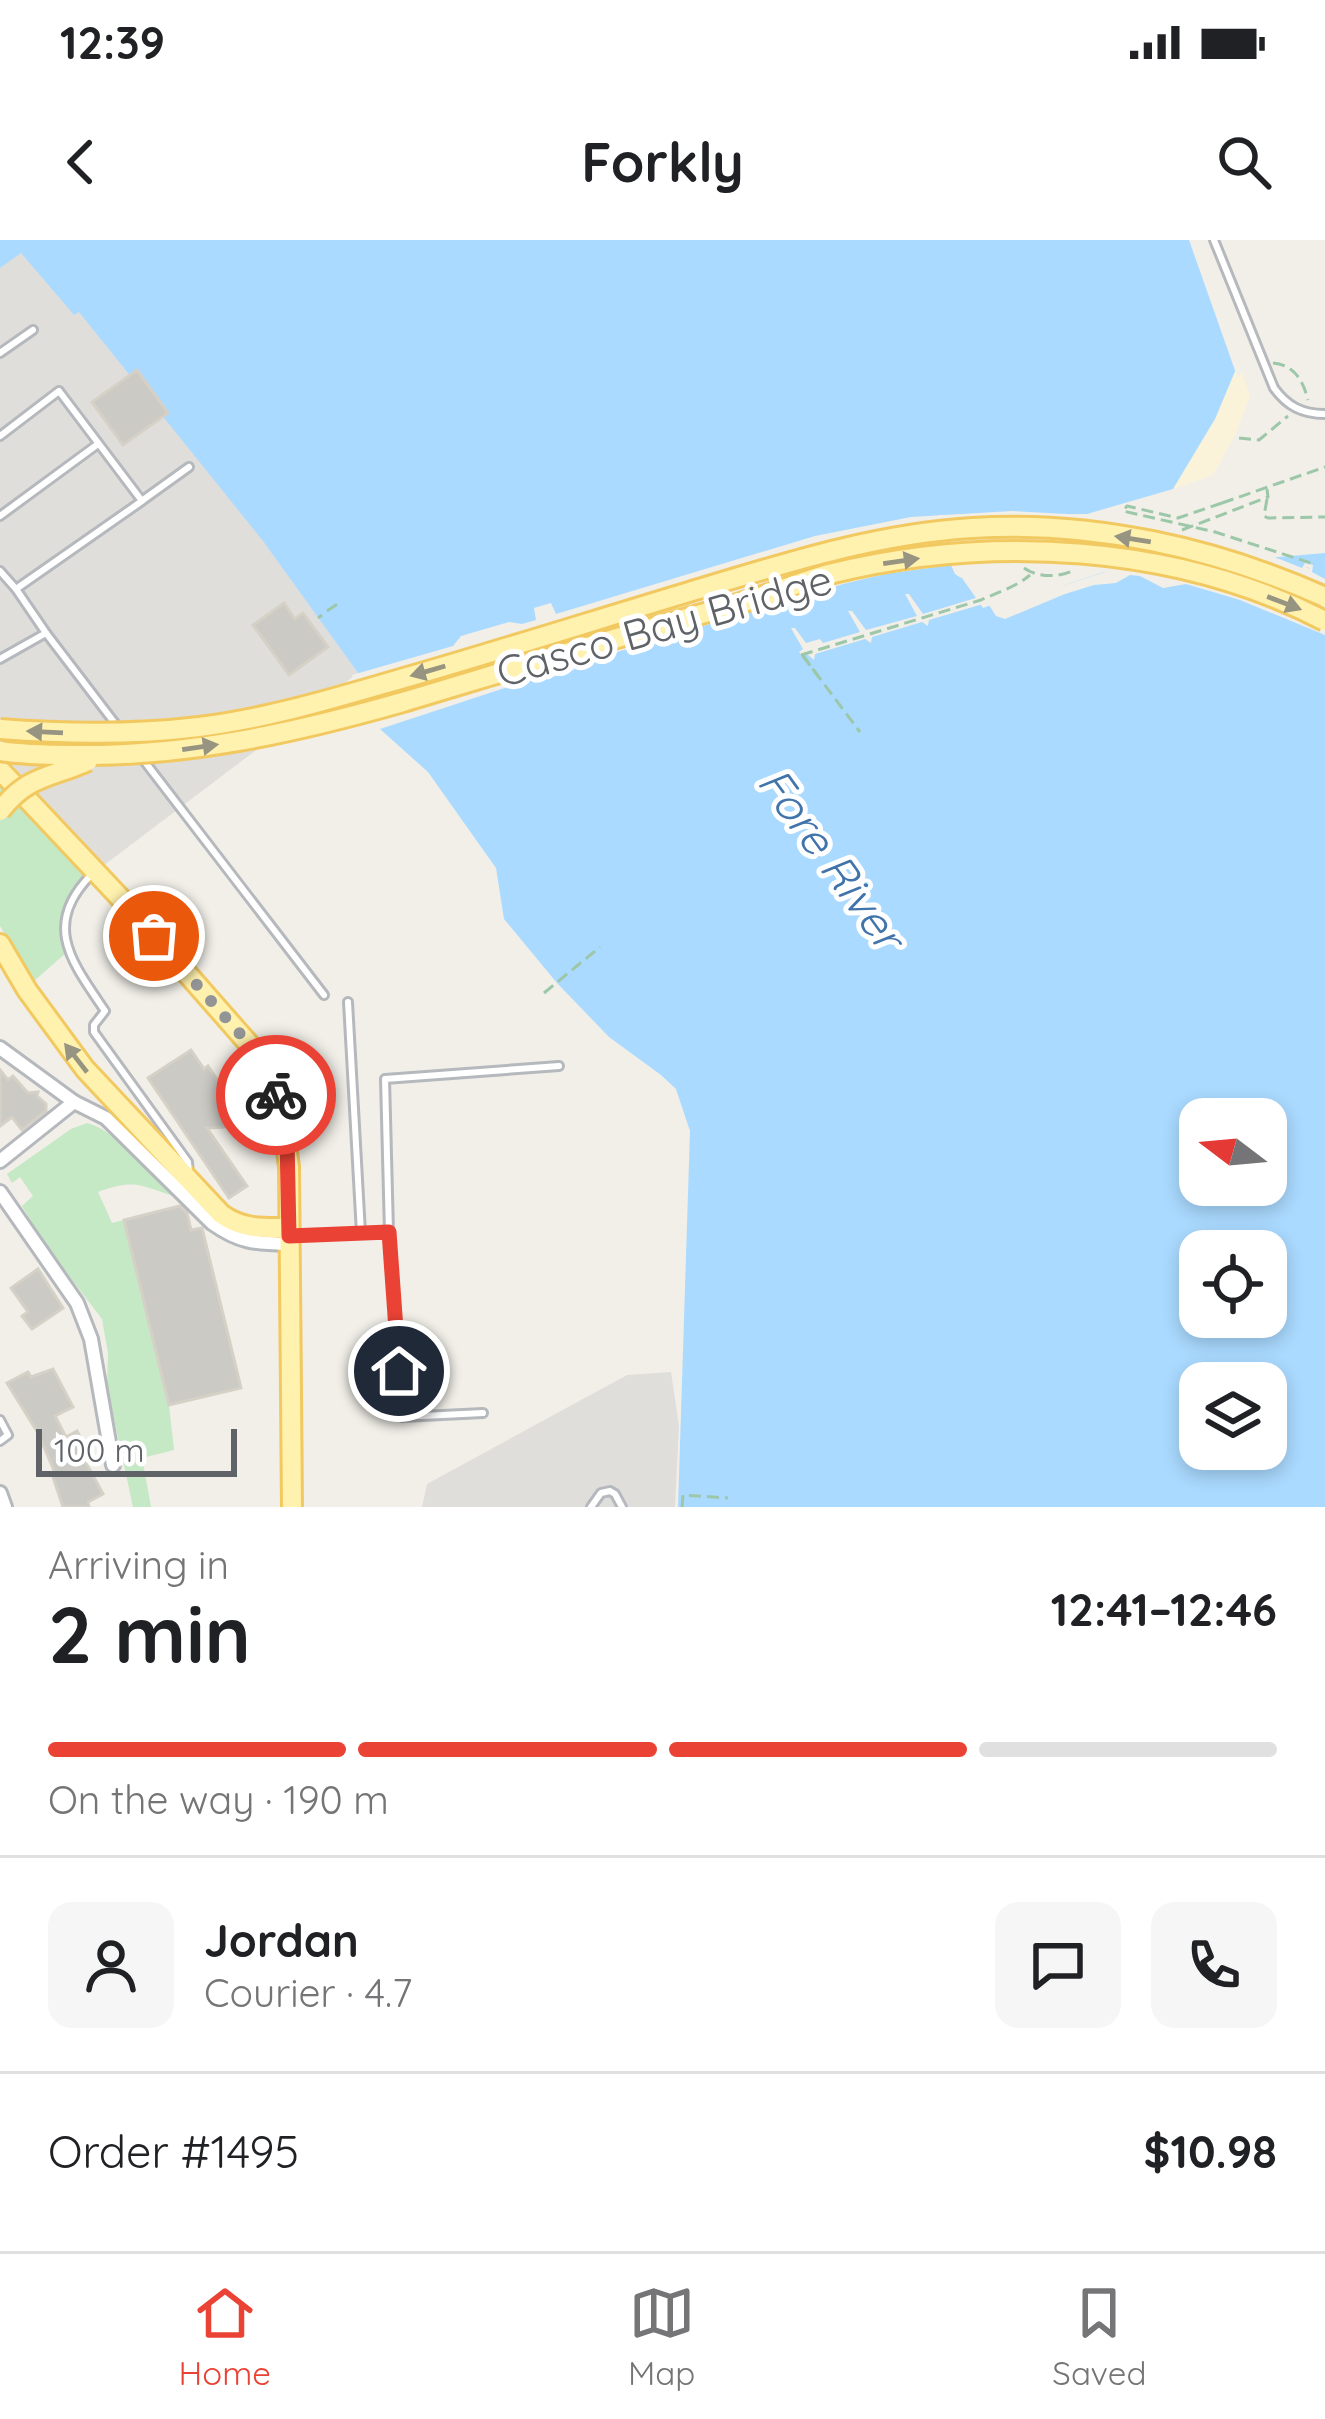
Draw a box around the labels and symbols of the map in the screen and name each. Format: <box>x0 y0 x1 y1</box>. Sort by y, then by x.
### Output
one-way arrow <box>1114 529 1152 547</box>
one-way arrow <box>883 551 920 570</box>
street label: Casco Bay Bridge <box>490 552 838 698</box>
one-way arrow <box>1266 594 1302 613</box>
one-way arrow <box>409 663 446 681</box>
one-way arrow <box>25 722 63 741</box>
one-way arrow <box>182 738 219 757</box>
water label: Fore River <box>747 756 920 965</box>
pin <box>103 885 205 987</box>
courier <box>216 1035 336 1155</box>
one-way arrow <box>64 1042 89 1073</box>
north arrow <box>1179 1098 1287 1206</box>
pin <box>348 1320 450 1422</box>
scale bar <box>36 1423 237 1476</box>

